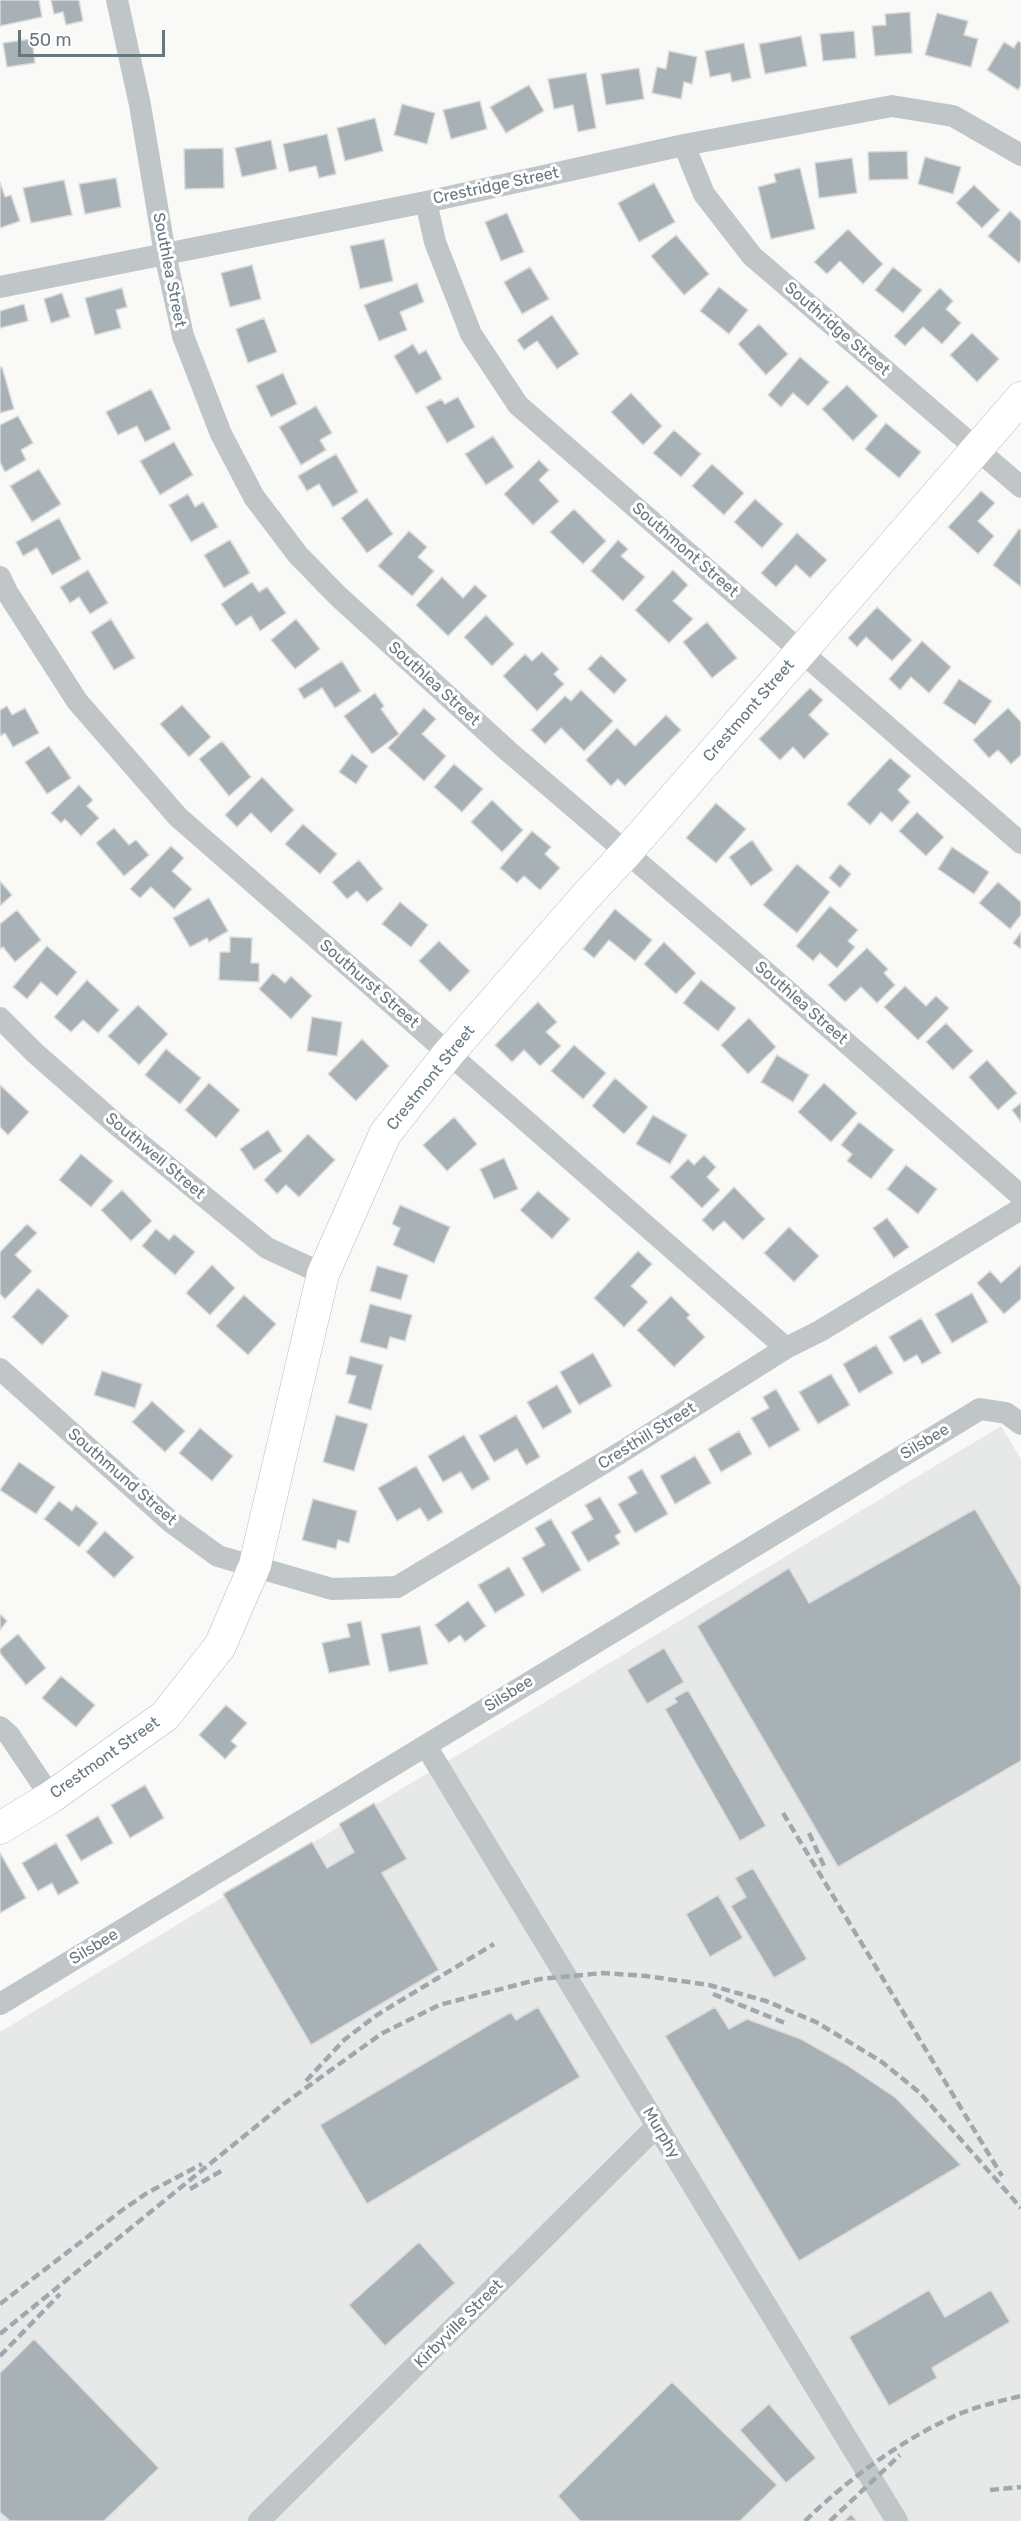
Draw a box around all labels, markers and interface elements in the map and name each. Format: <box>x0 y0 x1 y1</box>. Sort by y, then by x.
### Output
scale bar <box>21 18 168 56</box>
text: 50 m <box>29 29 72 51</box>
street label: Crestridge Street <box>431 163 561 209</box>
street label: Southlea Street <box>148 211 190 329</box>
street label: Southridge Street <box>781 278 893 380</box>
street label: Southmont Street <box>628 499 742 601</box>
street label: Southlea Street <box>384 638 484 730</box>
street label: Crestmont Street <box>699 656 799 766</box>
street label: Southurst Street <box>316 936 422 1032</box>
street label: Southlea Street <box>751 957 851 1049</box>
street label: Crestmont Street <box>383 1022 479 1134</box>
street label: Southwell Street <box>101 1109 209 1203</box>
street label: Cresthill Street <box>595 1398 699 1474</box>
street label: Silsbee <box>897 1420 953 1464</box>
street label: Southmund Street <box>64 1424 180 1530</box>
street label: Silsbee <box>481 1672 537 1716</box>
street label: Crestmont Street <box>47 1713 163 1803</box>
street label: Silsbee <box>66 1925 122 1969</box>
street label: Murphy <box>638 2104 684 2162</box>
street label: Kirbyville Street <box>411 2276 507 2372</box>

